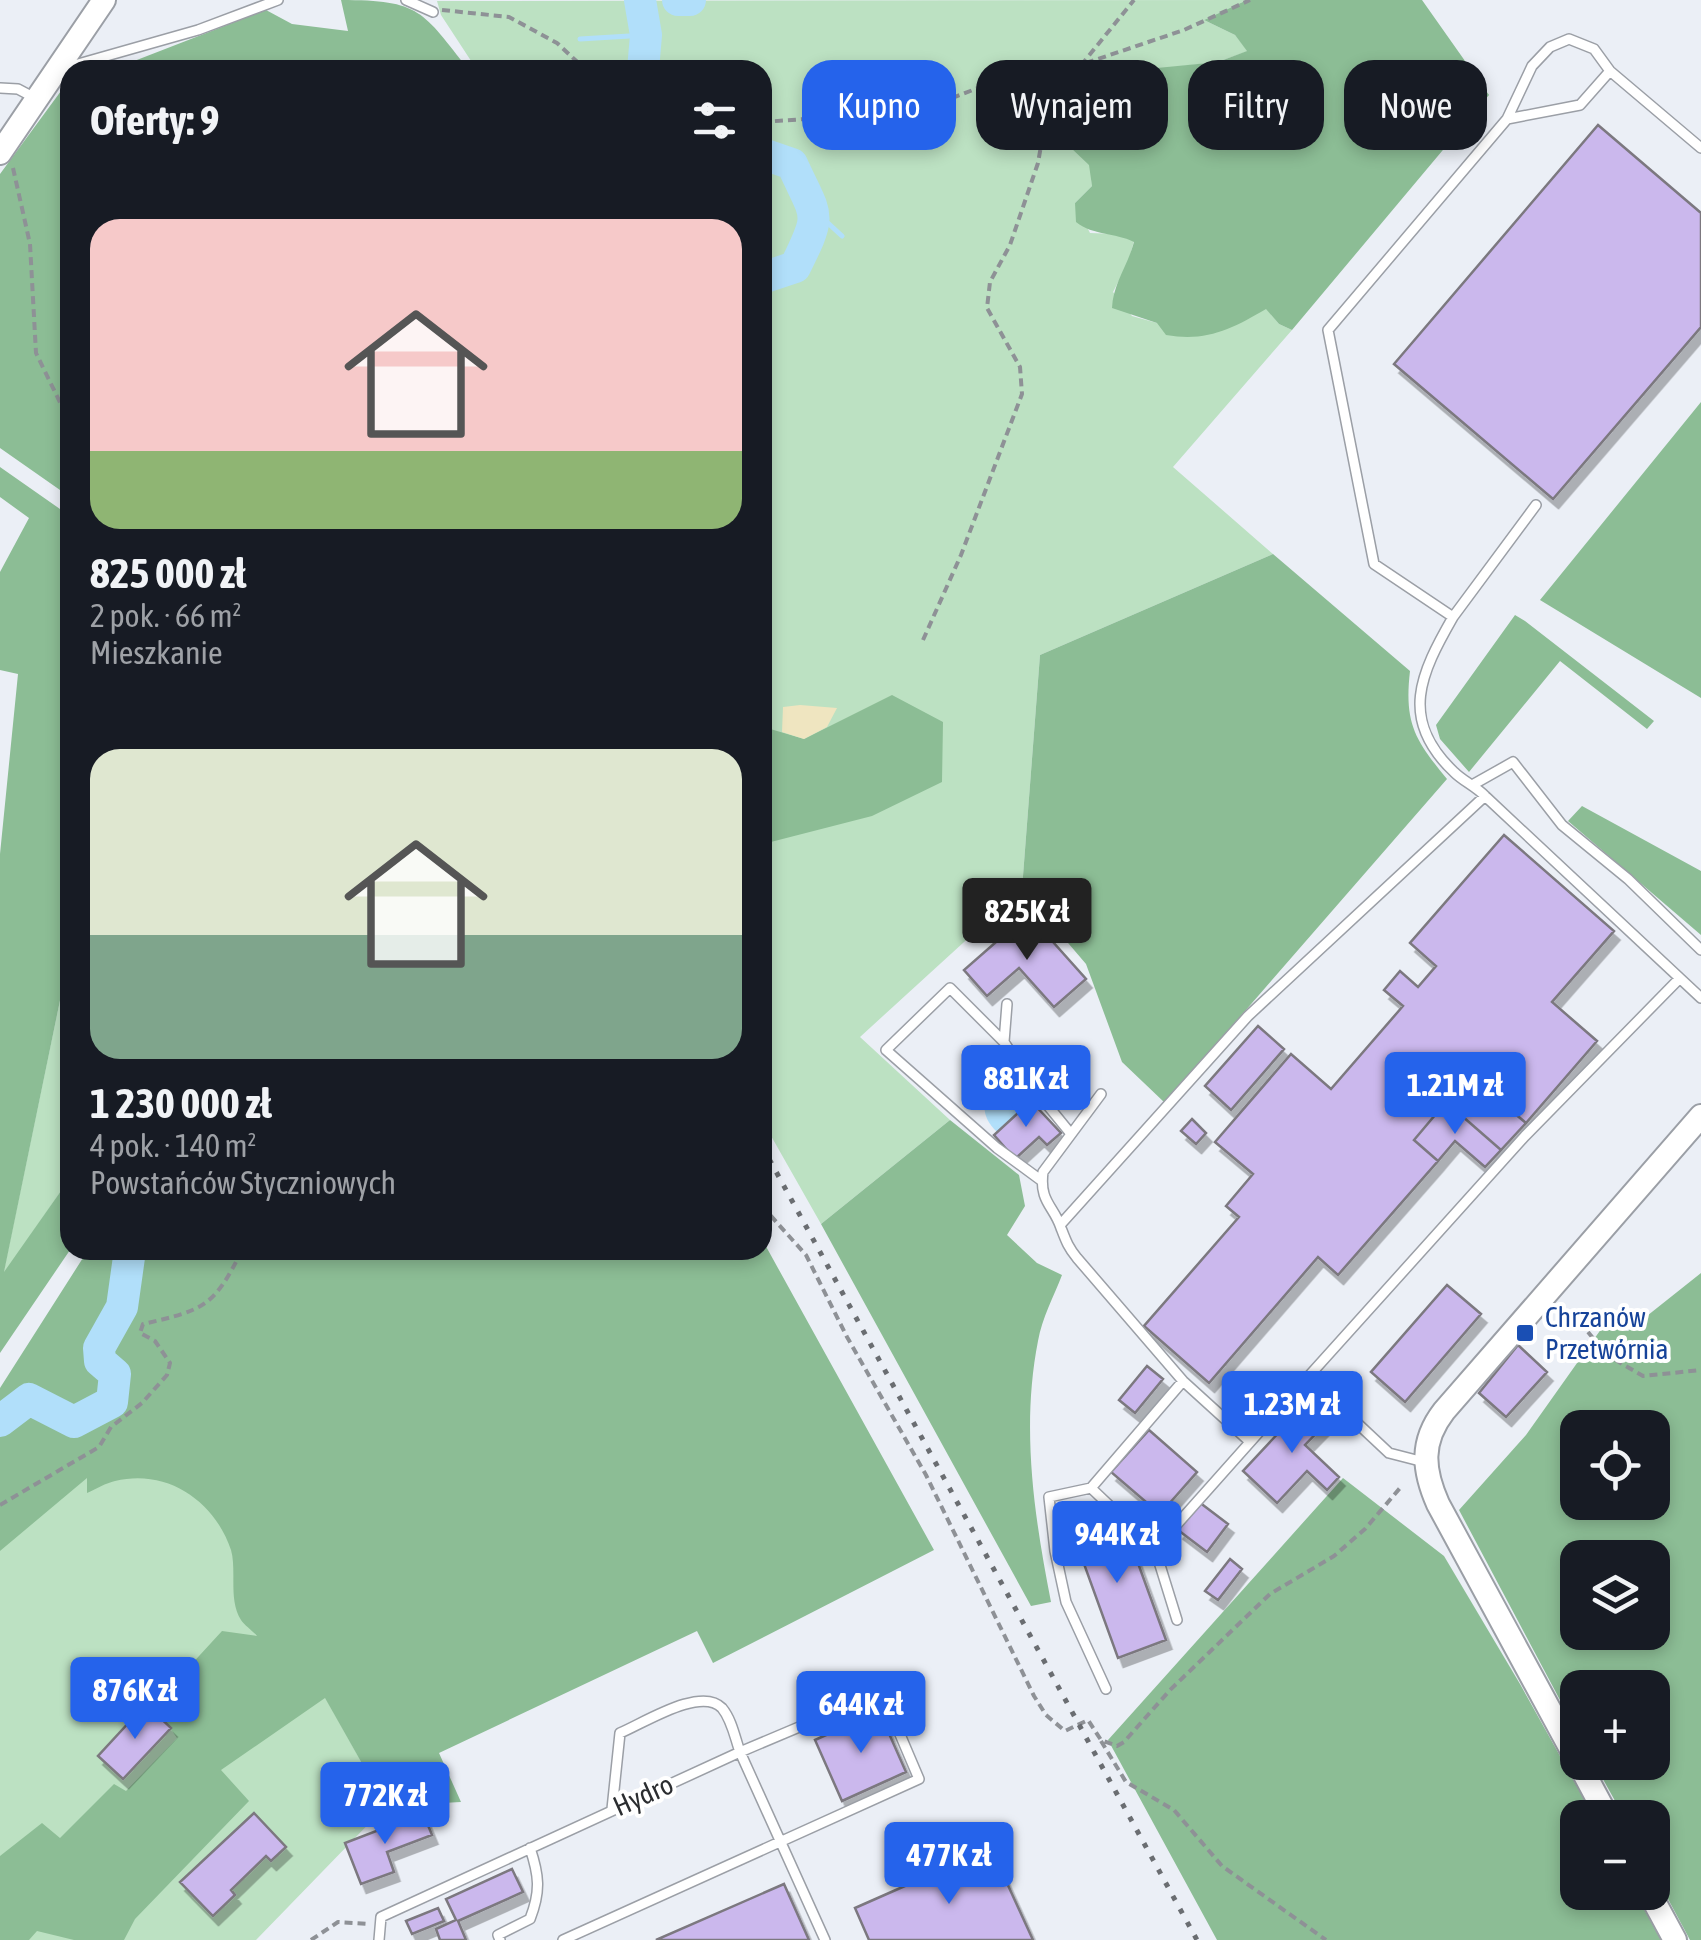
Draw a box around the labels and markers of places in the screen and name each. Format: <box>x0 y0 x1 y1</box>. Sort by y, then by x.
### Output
pin: 825K zł <box>935 878 1119 963</box>
pin: 881K zł <box>934 1045 1118 1130</box>
pin: 1.21M zł <box>1352 1052 1558 1137</box>
place label: Chrzanów Przetwórnia <box>1545 1301 1668 1365</box>
marker: Chrzanów Przetwórnia <box>1514 1322 1536 1344</box>
pin: 1.23M zł <box>1189 1371 1395 1456</box>
pin: 944K zł <box>1025 1501 1209 1586</box>
pin: 876K zł <box>43 1657 227 1742</box>
pin: 644K zł <box>769 1671 953 1756</box>
pin: 772K zł <box>293 1762 477 1847</box>
pin: 477K zł <box>857 1822 1041 1907</box>

